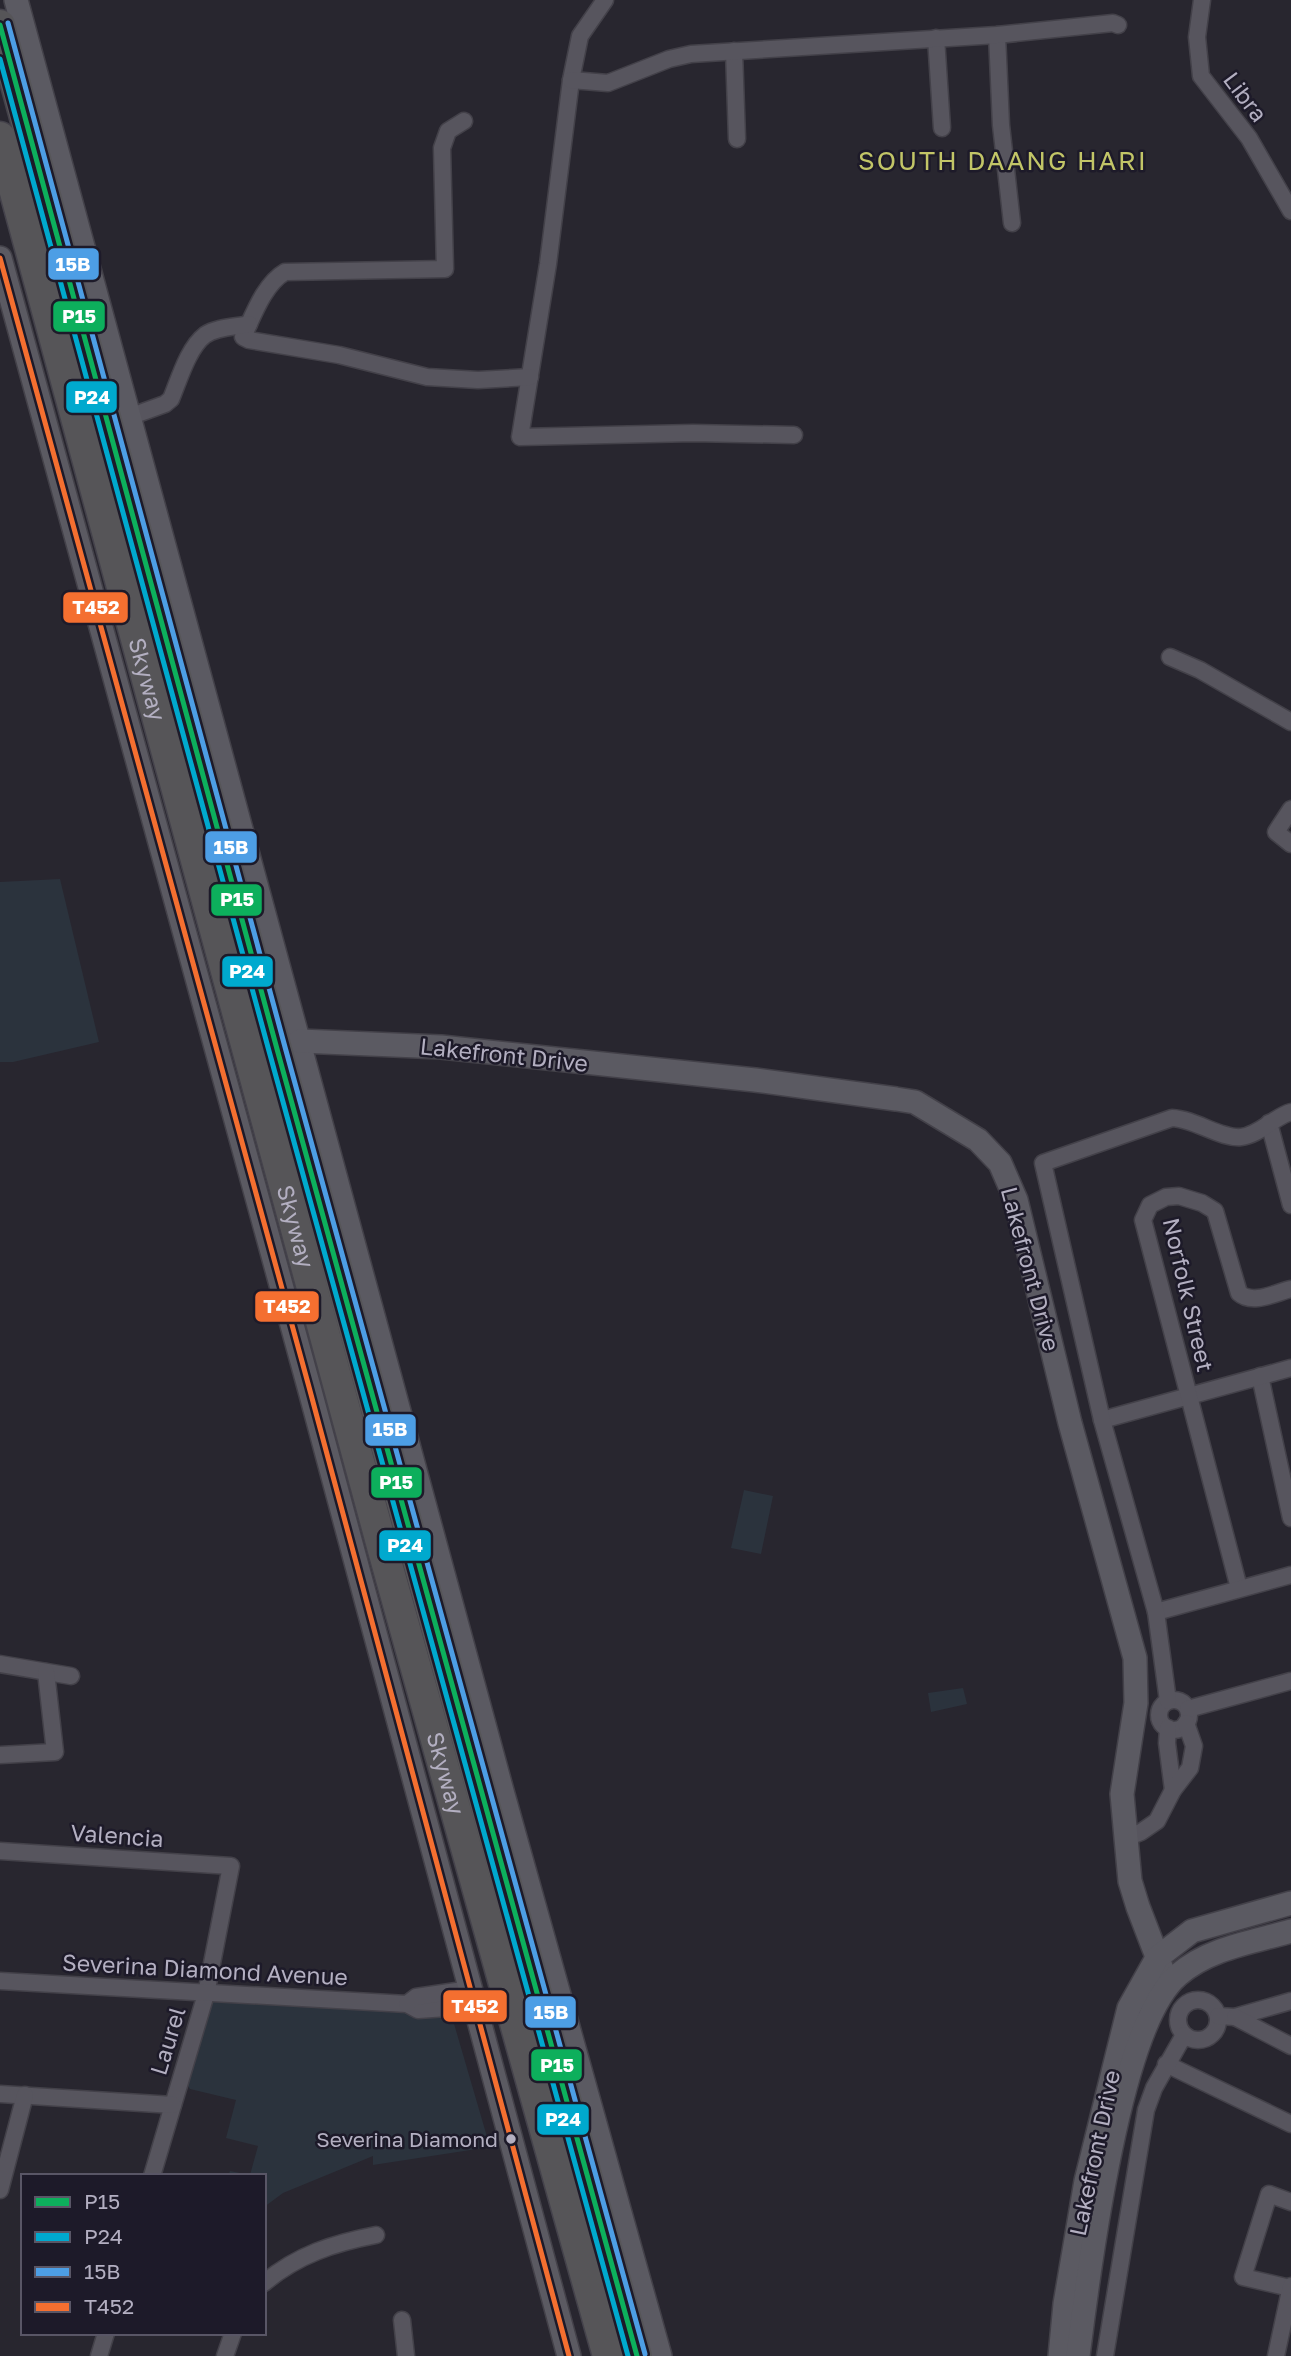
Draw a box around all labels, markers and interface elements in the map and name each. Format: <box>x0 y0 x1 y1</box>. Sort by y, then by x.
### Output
street label: Libra <box>1218 66 1274 127</box>
district label: SOUTH DAANG HARI <box>858 145 1148 176</box>
line badge: 15B <box>47 247 100 281</box>
text: 15B <box>56 252 90 275</box>
line badge: P15 <box>52 300 106 333</box>
text: P15 <box>62 304 96 327</box>
line badge: P24 <box>65 380 118 414</box>
text: P24 <box>74 385 110 408</box>
line badge: T452 <box>62 591 129 624</box>
text: T452 <box>72 595 120 618</box>
street label: Skyway <box>123 635 173 724</box>
line badge: 15B <box>204 830 258 864</box>
text: 15B <box>214 835 248 858</box>
line badge: P15 <box>210 883 263 917</box>
text: P15 <box>220 887 254 910</box>
line badge: P24 <box>221 955 274 988</box>
text: P24 <box>229 959 265 982</box>
street label: Lakefront Drive <box>419 1031 589 1077</box>
street label: Skyway <box>272 1182 321 1271</box>
street label: Lakefront Drive <box>996 1184 1066 1354</box>
street label: Norfolk Street <box>1158 1215 1220 1374</box>
line badge: T452 <box>254 1290 320 1323</box>
text: T452 <box>263 1294 311 1317</box>
line badge: 15B <box>364 1413 417 1447</box>
text: 15B <box>373 1417 407 1440</box>
line badge: P15 <box>370 1466 423 1499</box>
text: P15 <box>379 1470 413 1493</box>
line badge: P24 <box>378 1529 432 1562</box>
text: P24 <box>387 1533 423 1556</box>
street label: Skyway <box>421 1729 471 1818</box>
street label: Valencia <box>70 1818 165 1852</box>
street label: Severina Diamond Avenue <box>62 1948 349 1990</box>
line badge: T452 <box>442 1989 508 2023</box>
text: T452 <box>451 1994 499 2017</box>
line badge: 15B <box>524 1995 577 2029</box>
text: 15B <box>534 2000 568 2023</box>
street label: Laurel <box>143 2003 191 2078</box>
line badge: P15 <box>530 2048 583 2082</box>
text: P15 <box>540 2053 574 2076</box>
street label: Lakefront Drive <box>1063 2067 1125 2238</box>
line badge: P24 <box>536 2103 590 2136</box>
text: P24 <box>545 2107 581 2130</box>
place label: Severina Diamond <box>316 2126 498 2152</box>
marker: Severina Diamond <box>504 2132 518 2146</box>
legend <box>21 2174 266 2335</box>
text: P15 <box>84 2188 120 2214</box>
text: P24 <box>84 2223 123 2249</box>
text: 15B <box>84 2258 120 2284</box>
text: T452 <box>84 2293 134 2319</box>

